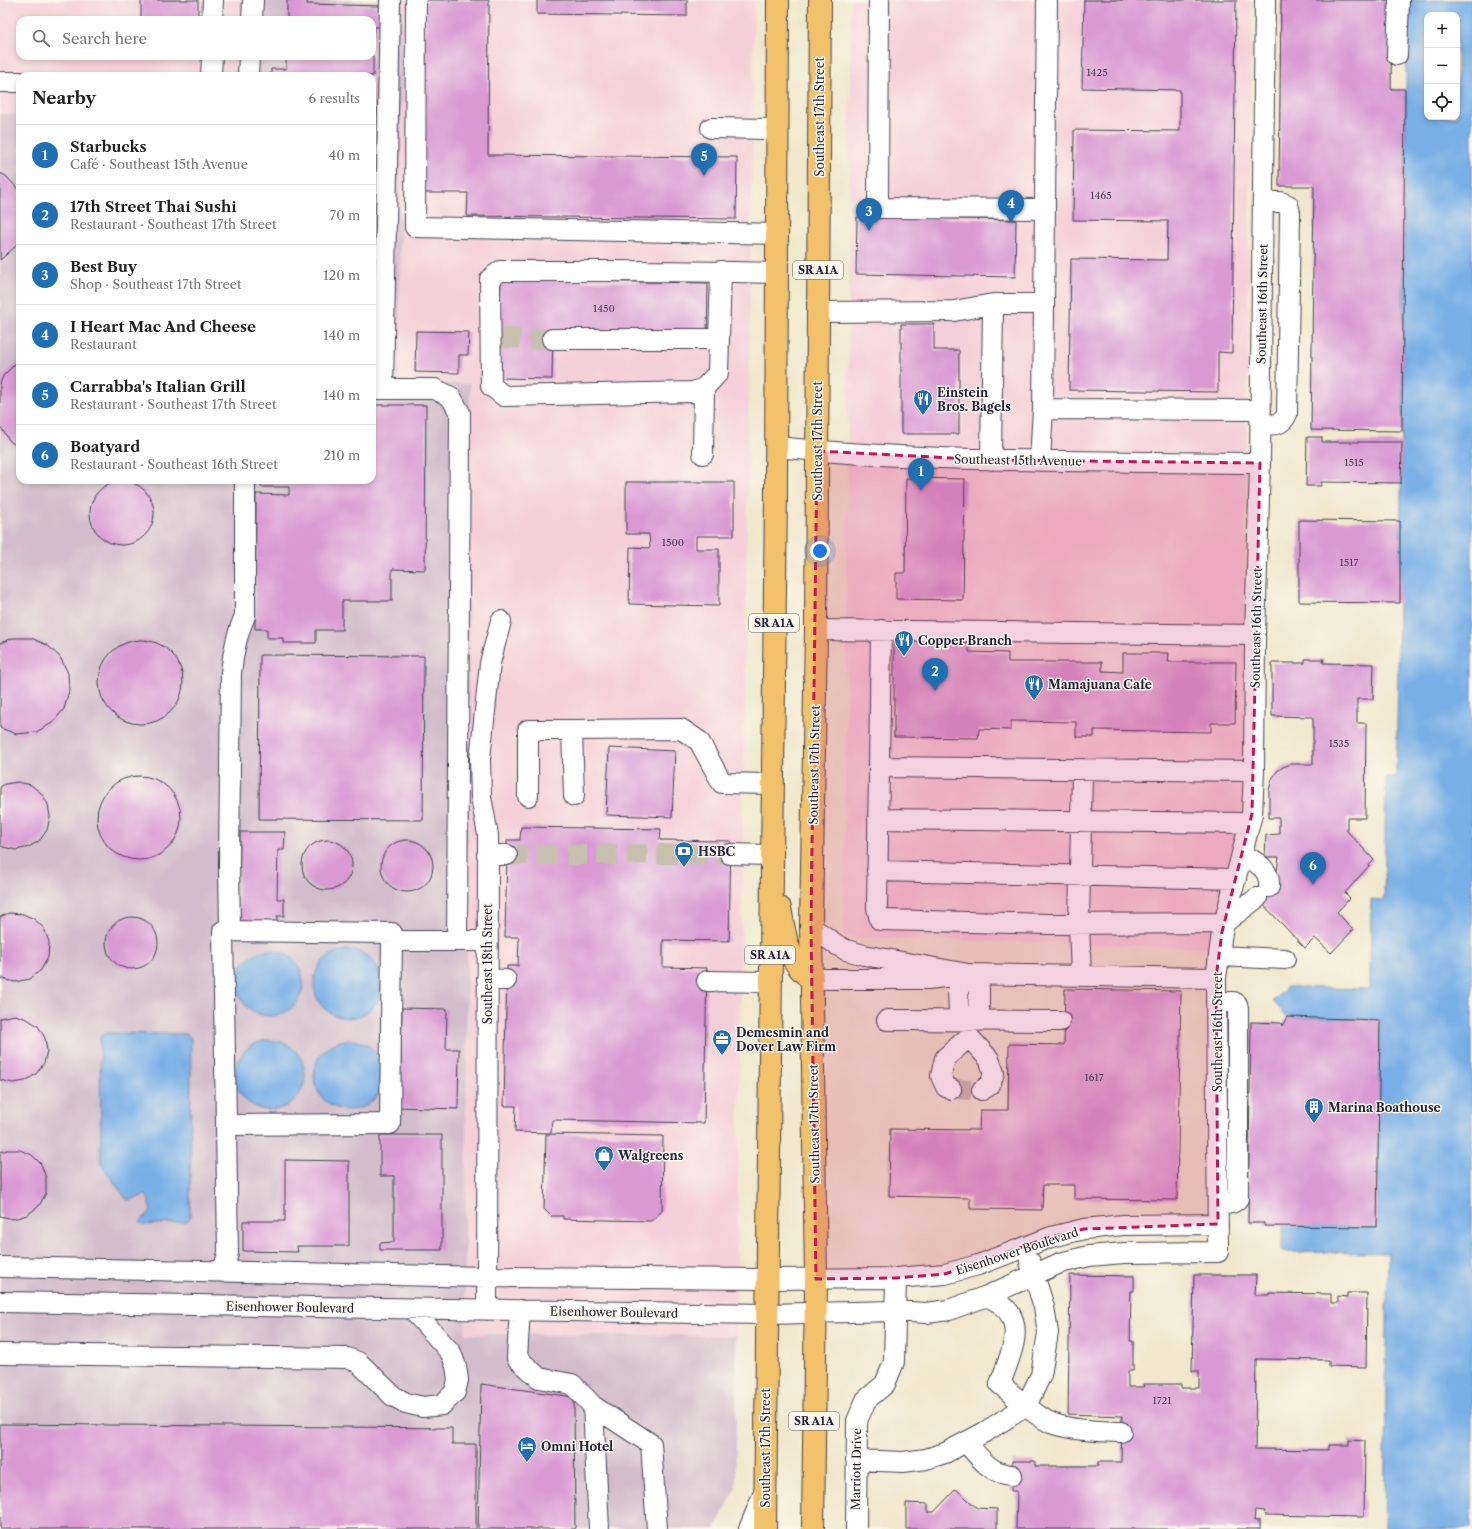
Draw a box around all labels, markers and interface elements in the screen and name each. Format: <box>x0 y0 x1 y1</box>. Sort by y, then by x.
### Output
map controls <box>1424 12 1460 120</box>
button: + <box>1424 12 1460 48</box>
search box <box>16 16 376 60</box>
icon: search <box>30 27 52 49</box>
text: Search here <box>62 29 147 48</box>
button: − <box>1424 48 1460 84</box>
street label: Southeast 17th Street <box>812 57 827 177</box>
house number: 1425 <box>1086 66 1108 79</box>
button: locate <box>1424 84 1460 120</box>
text: Nearby <box>32 88 96 108</box>
text: 6 results <box>309 90 360 106</box>
text: Starbucks <box>70 137 146 156</box>
pin: 5 <box>691 143 717 176</box>
text: 1 <box>42 147 48 163</box>
text: 40 m <box>329 147 360 163</box>
text: Café · Southeast 15th Avenue <box>70 156 248 172</box>
house number: 1465 <box>1090 189 1112 202</box>
pin: 4 <box>998 190 1024 223</box>
text: 17th Street Thai Sushi <box>70 197 237 216</box>
pin: 3 <box>856 198 882 231</box>
text: 2 <box>41 207 49 223</box>
text: 70 m <box>330 207 360 223</box>
text: Restaurant · Southeast 17th Street <box>70 216 277 232</box>
street label: Southeast 16th Street <box>1253 243 1271 364</box>
text: Best Buy <box>70 257 137 276</box>
road number: SR A1A <box>793 261 843 279</box>
text: 3 <box>41 267 49 283</box>
text: 120 m <box>323 267 360 283</box>
text: Shop · Southeast 17th Street <box>70 276 242 292</box>
house number: 1450 <box>593 302 615 315</box>
text: I Heart Mac And Cheese <box>70 317 256 336</box>
text: 4 <box>41 327 49 343</box>
text: 140 m <box>323 327 360 343</box>
text: Restaurant <box>70 336 137 352</box>
text: Carrabba's Italian Grill <box>70 377 246 396</box>
street label: Southeast 17th Street <box>810 381 825 501</box>
place label: Einstein Bros. Bagels <box>937 385 1011 414</box>
text: 5 <box>41 387 49 403</box>
text: 140 m <box>323 387 360 403</box>
restaurant icon: Einstein Bros. Bagels <box>912 388 934 416</box>
text: Restaurant · Southeast 17th Street <box>70 396 277 412</box>
text: Boatyard <box>70 437 140 456</box>
text: 6 <box>41 447 49 463</box>
text: 210 m <box>323 447 360 463</box>
street label: Southeast 15th Avenue <box>954 451 1082 469</box>
text: Restaurant · Southeast 16th Street <box>70 456 278 472</box>
house number: 1515 <box>1344 456 1364 469</box>
pin: 1 <box>908 458 934 491</box>
house number: 1500 <box>662 536 684 549</box>
your location <box>810 541 830 561</box>
house number: 1517 <box>1340 556 1358 569</box>
street label: Southeast 16th Street <box>1247 567 1265 688</box>
road number: SR A1A <box>749 614 799 632</box>
restaurant icon: Copper Branch <box>893 629 915 657</box>
place label: Copper Branch <box>918 633 1013 648</box>
pin: 2 <box>922 658 948 691</box>
restaurant icon: Mamajuana Cafe <box>1023 673 1045 701</box>
place label: Mamajuana Cafe <box>1048 677 1152 692</box>
street label: Southeast 17th Street <box>805 705 823 825</box>
house number: 1535 <box>1329 737 1349 750</box>
bank icon: HSBC <box>673 840 695 868</box>
place label: HSBC <box>698 844 735 859</box>
pin: 6 <box>1300 852 1326 885</box>
street label: Southeast 18th Street <box>480 903 495 1024</box>
road number: SR A1A <box>745 946 795 964</box>
street label: Southeast 16th Street <box>1210 971 1225 1092</box>
place label: Demesmin and Dover Law Firm <box>736 1025 836 1054</box>
office icon: Demesmin and Dover Law Firm <box>711 1028 733 1056</box>
street label: Southeast 17th Street <box>805 1064 823 1184</box>
house number: 1617 <box>1084 1071 1104 1084</box>
building icon: Marina Boathouse <box>1303 1096 1325 1124</box>
place label: Marina Boathouse <box>1328 1100 1441 1115</box>
shop icon: Walgreens <box>593 1144 615 1172</box>
place label: Walgreens <box>617 1148 684 1163</box>
street label: Eisenhower Boulevard <box>954 1224 1081 1278</box>
street label: Eisenhower Boulevard <box>226 1298 355 1316</box>
street label: Eisenhower Boulevard <box>550 1303 679 1321</box>
street label: Southeast 17th Street <box>758 1388 773 1508</box>
house number: 1721 <box>1152 1394 1172 1407</box>
road number: SR A1A <box>789 1412 839 1430</box>
street label: Marriott Drive <box>848 1427 864 1510</box>
hotel icon: Omni Hotel <box>516 1435 538 1463</box>
place label: Omni Hotel <box>541 1439 613 1454</box>

